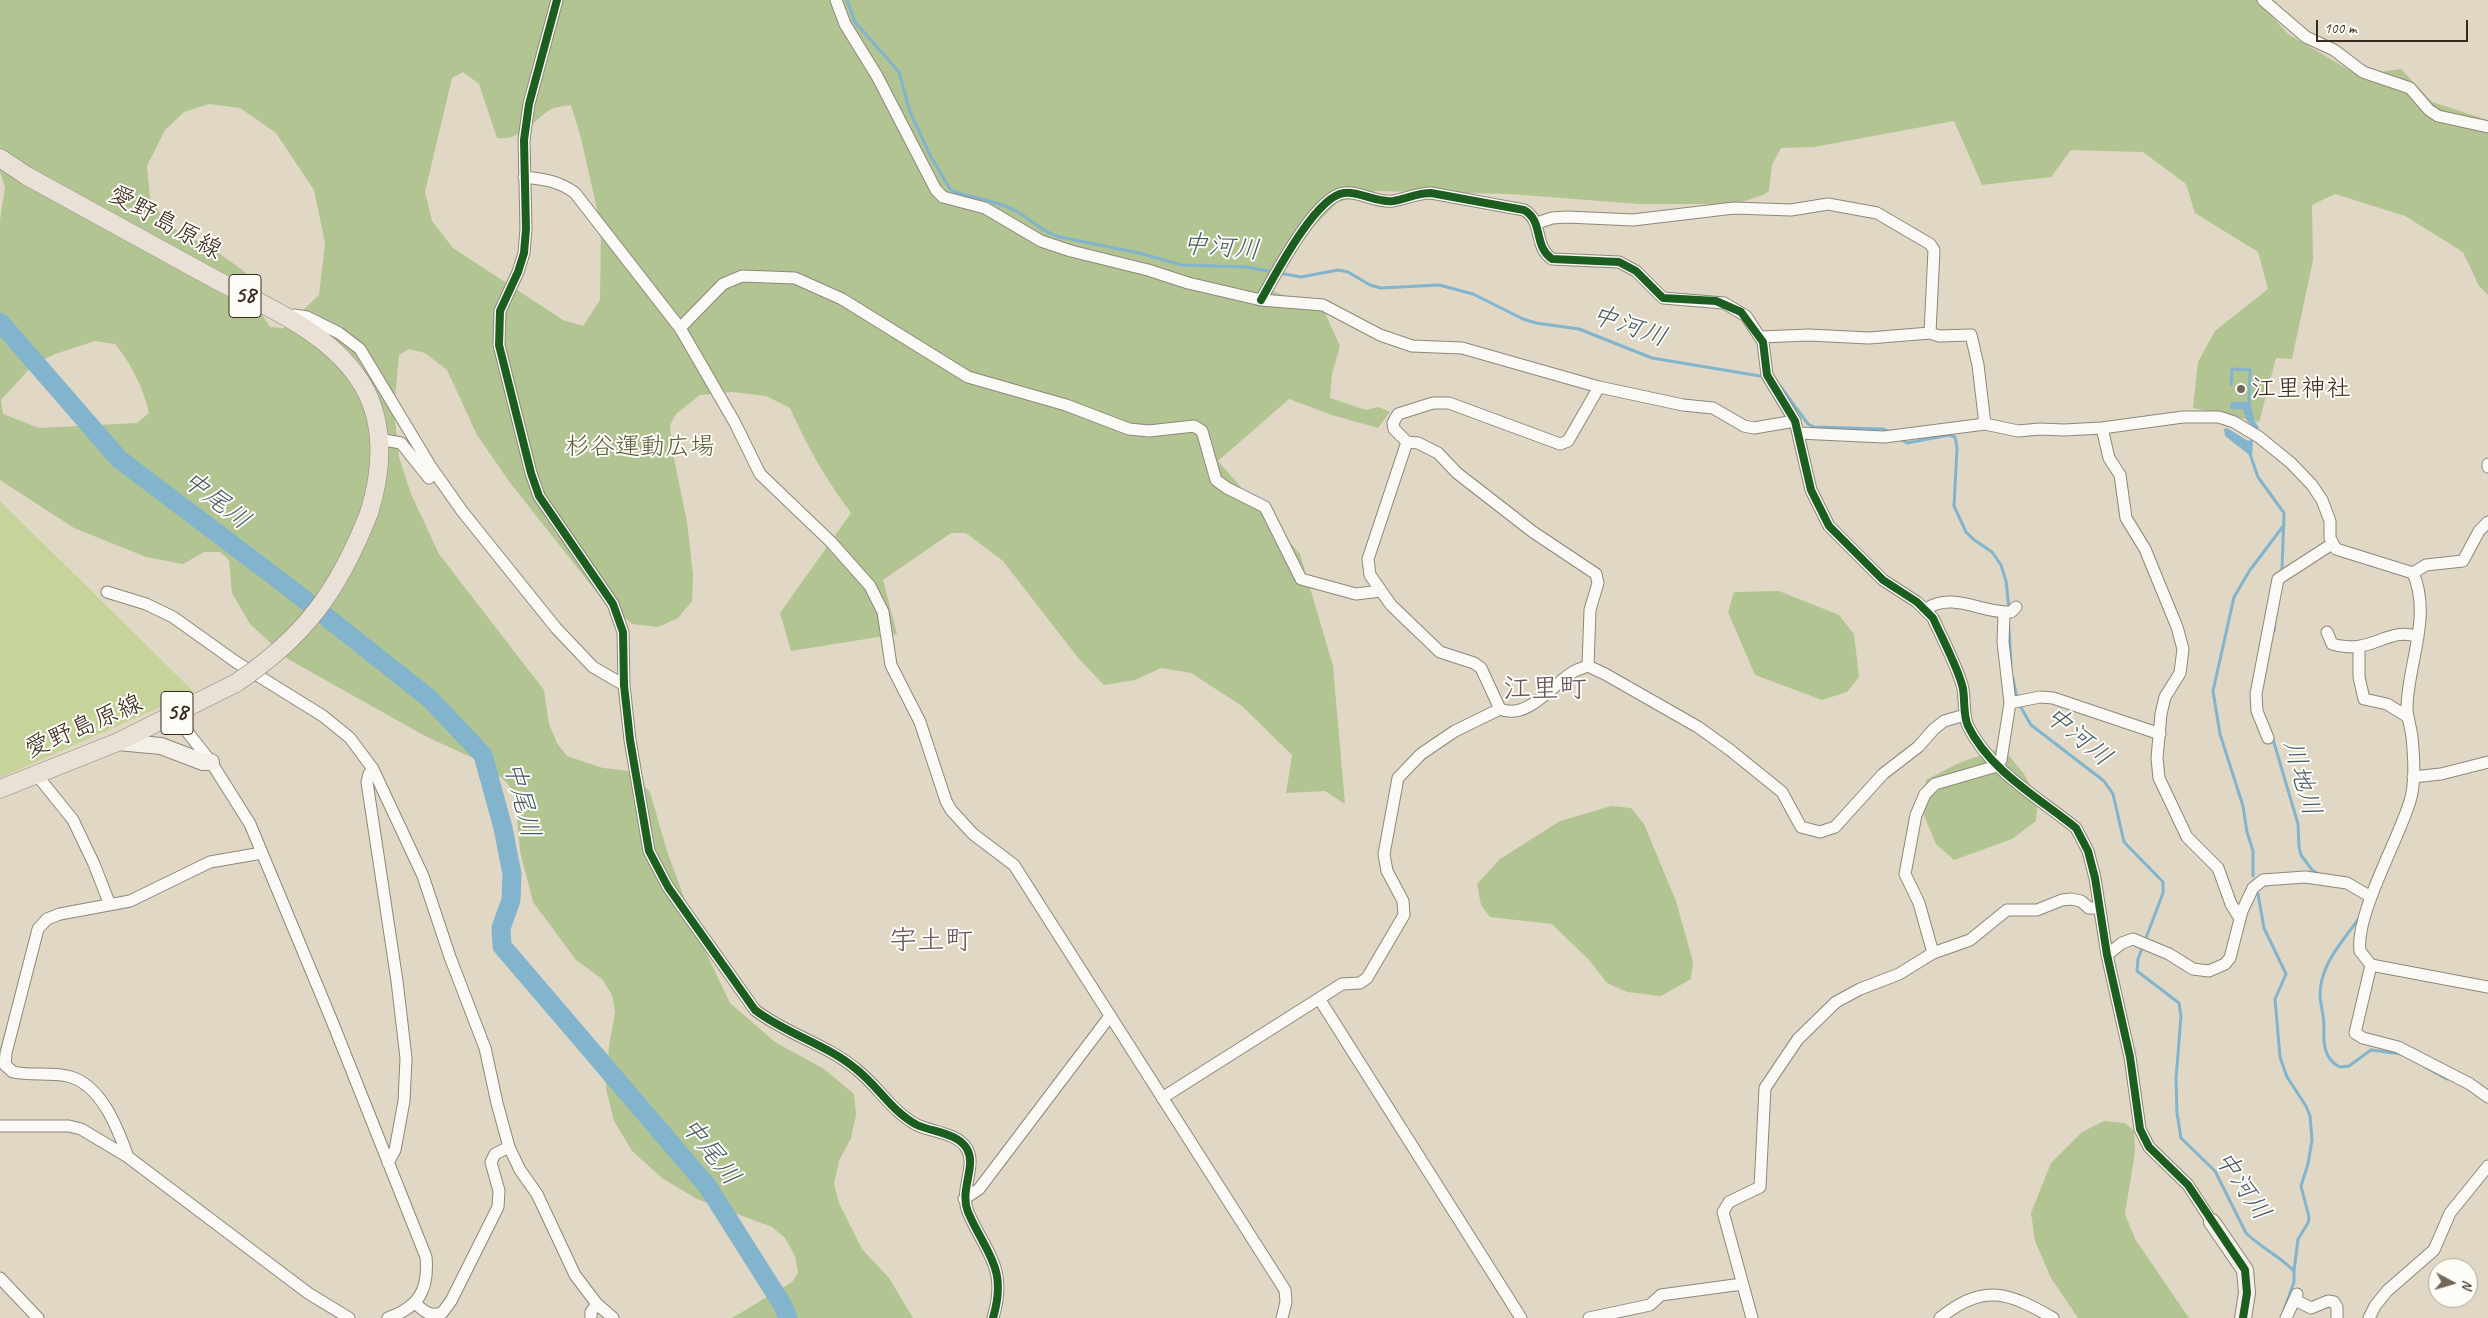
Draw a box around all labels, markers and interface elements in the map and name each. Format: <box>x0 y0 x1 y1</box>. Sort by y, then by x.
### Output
scale bar <box>2318 10 2470 42</box>
text: 100 m <box>2324 19 2356 38</box>
street label: 愛野島原線 <box>103 180 227 266</box>
water label: 中河川 <box>1181 229 1261 267</box>
road number: 58 <box>229 274 261 318</box>
water label: 中河川 <box>1587 300 1671 354</box>
place label: 江里神社 <box>2251 374 2351 404</box>
marker: 江里神社 <box>2235 383 2247 395</box>
park label: 杉谷運動広場 <box>565 432 715 462</box>
water label: 中尾川 <box>176 465 256 537</box>
district label: 江里町 <box>1503 673 1587 707</box>
street label: 愛野島原線 <box>21 689 147 765</box>
road number: 58 <box>161 691 193 734</box>
water label: 中河川 <box>2038 700 2118 774</box>
water label: 川地川 <box>2275 736 2327 820</box>
water label: 中尾川 <box>496 758 546 842</box>
district label: 宇土町 <box>889 925 973 959</box>
water label: 中尾川 <box>674 1112 746 1192</box>
water label: 中河川 <box>2207 1145 2277 1227</box>
north arrow <box>2428 1258 2478 1308</box>
text: N <box>2459 1279 2476 1290</box>

